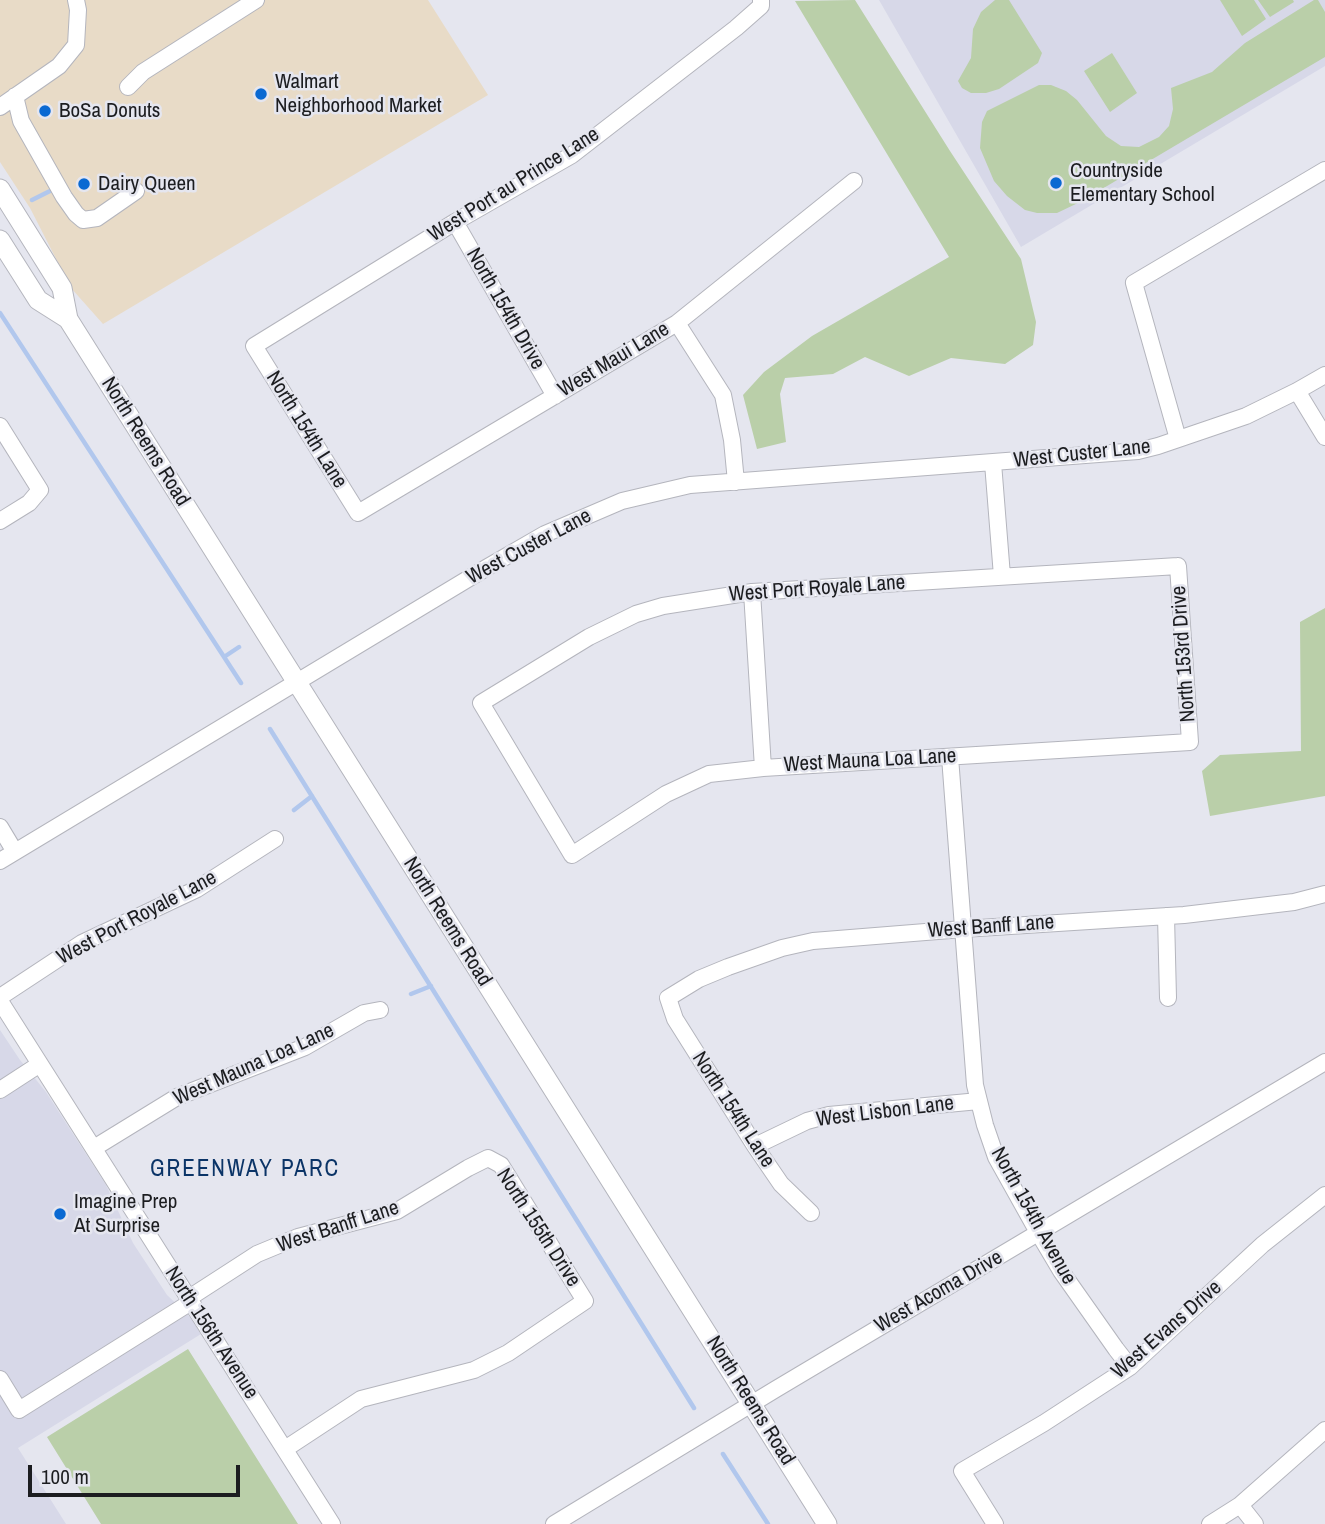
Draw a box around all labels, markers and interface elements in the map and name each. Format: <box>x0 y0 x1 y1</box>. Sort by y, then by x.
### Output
place label: Walmart Neighborhood Market <box>275 69 442 119</box>
marker: Walmart Neighborhood Market <box>253 86 269 102</box>
place label: BoSa Donuts <box>59 98 160 124</box>
marker: BoSa Donuts <box>37 103 53 119</box>
street label: West Port au Prince Lane <box>424 122 604 248</box>
place label: Countryside Elementary School <box>1070 158 1215 208</box>
place label: Dairy Queen <box>98 171 196 197</box>
marker: Countryside Elementary School <box>1048 175 1064 191</box>
marker: Dairy Queen <box>76 176 92 192</box>
street label: North 154th Drive <box>460 244 550 374</box>
street label: West Maui Lane <box>554 317 674 403</box>
street label: North 154th Lane <box>260 367 352 493</box>
street label: North Reems Road <box>95 373 195 511</box>
street label: West Custer Lane <box>1012 434 1152 474</box>
street label: West Custer Lane <box>462 504 596 590</box>
street label: West Port Royale Lane <box>728 570 906 608</box>
street label: North 153rd Drive <box>1167 585 1201 723</box>
street label: West Mauna Loa Lane <box>783 744 957 778</box>
street label: North Reems Road <box>397 853 497 991</box>
street label: West Port Royale Lane <box>53 865 221 971</box>
street label: West Banff Lane <box>927 910 1055 944</box>
street label: West Mauna Loa Lane <box>170 1018 338 1112</box>
street label: North 154th Lane <box>686 1047 780 1173</box>
street label: West Lisbon Lane <box>815 1091 955 1133</box>
street label: North 154th Avenue <box>985 1143 1081 1289</box>
district label: GREENWAY PARC <box>152 1156 338 1184</box>
street label: North 155th Drive <box>490 1164 586 1292</box>
place label: Imagine Prep At Surprise <box>74 1189 177 1239</box>
street label: West Banff Lane <box>274 1195 402 1259</box>
marker: Imagine Prep At Surprise <box>52 1206 68 1222</box>
street label: West Acoma Drive <box>871 1245 1007 1339</box>
street label: North 156th Avenue <box>159 1262 263 1404</box>
street label: West Evans Drive <box>1107 1275 1227 1385</box>
street label: North Reems Road <box>700 1332 800 1470</box>
scale bar <box>32 1450 243 1494</box>
text: 100 m <box>41 1462 89 1491</box>

